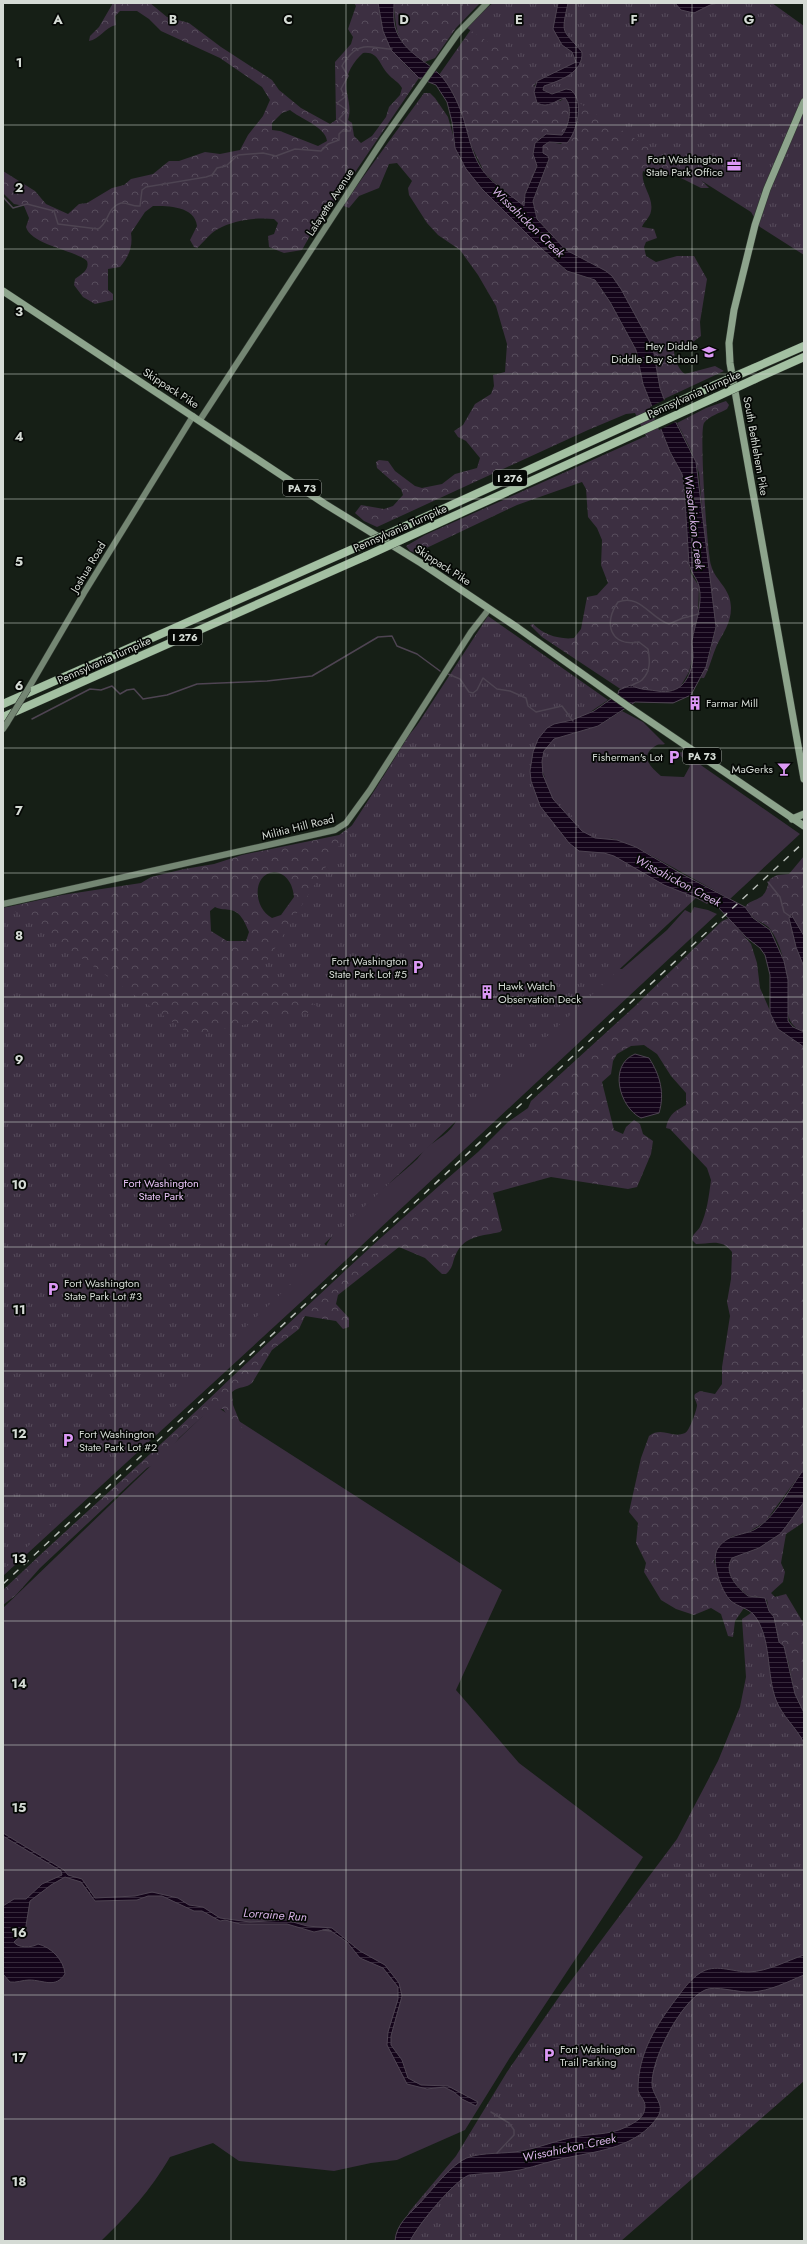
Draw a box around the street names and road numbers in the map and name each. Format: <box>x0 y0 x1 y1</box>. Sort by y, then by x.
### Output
street label: Lafayette Avenue <box>302 165 358 239</box>
street label: Skippack Pike <box>140 364 203 412</box>
street label: Pennsylvania Turnpike <box>645 366 744 422</box>
street label: South Bethlehem Pike <box>739 395 773 497</box>
road number: I 276 <box>493 470 527 486</box>
road number: PA 73 <box>283 480 321 496</box>
street label: Pennsylvania Turnpike <box>351 500 450 556</box>
street label: Joshua Road <box>65 538 110 597</box>
street label: Skippack Pike <box>412 541 475 589</box>
road number: I 276 <box>168 629 202 645</box>
street label: Pennsylvania Turnpike <box>55 632 154 688</box>
road number: PA 73 <box>683 748 721 764</box>
street label: Militia Hill Road <box>260 810 336 844</box>

